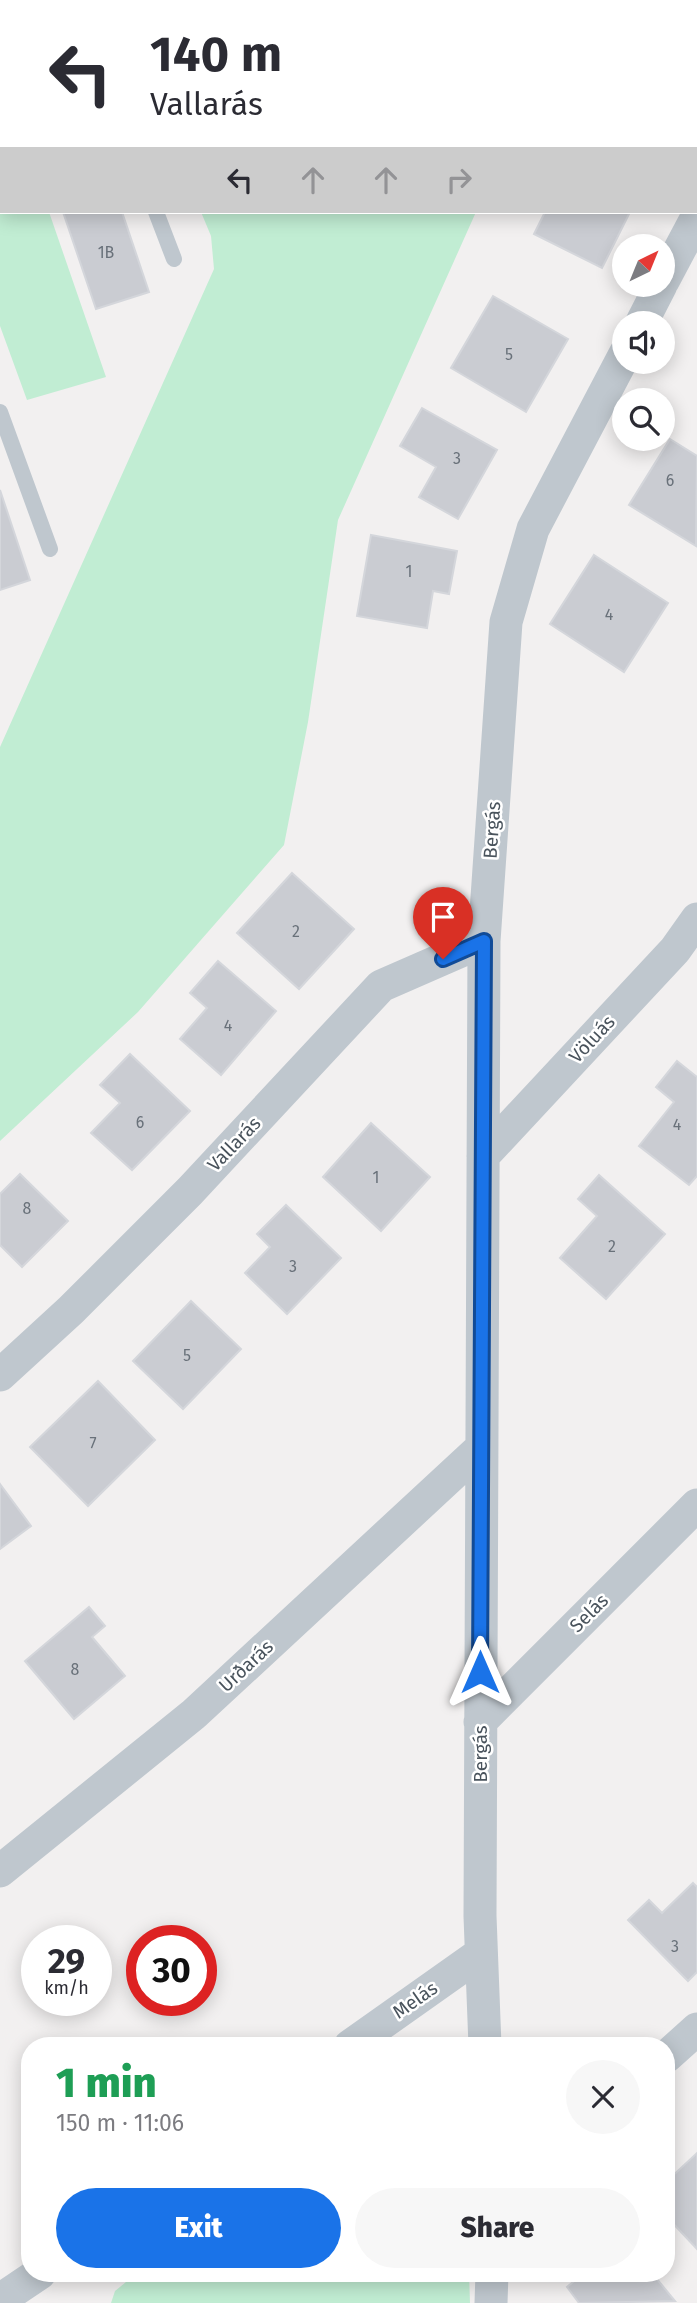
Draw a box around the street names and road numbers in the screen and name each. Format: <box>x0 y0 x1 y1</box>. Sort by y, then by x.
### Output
street label: Bergás <box>479 800 505 859</box>
street label: Völuás <box>564 1010 620 1068</box>
street label: Vallarás <box>202 1112 266 1176</box>
street label: Selás <box>565 1589 613 1637</box>
street label: Urðarás <box>214 1635 278 1697</box>
street label: Bergás <box>469 1725 492 1783</box>
street label: Melás <box>388 1976 442 2024</box>

